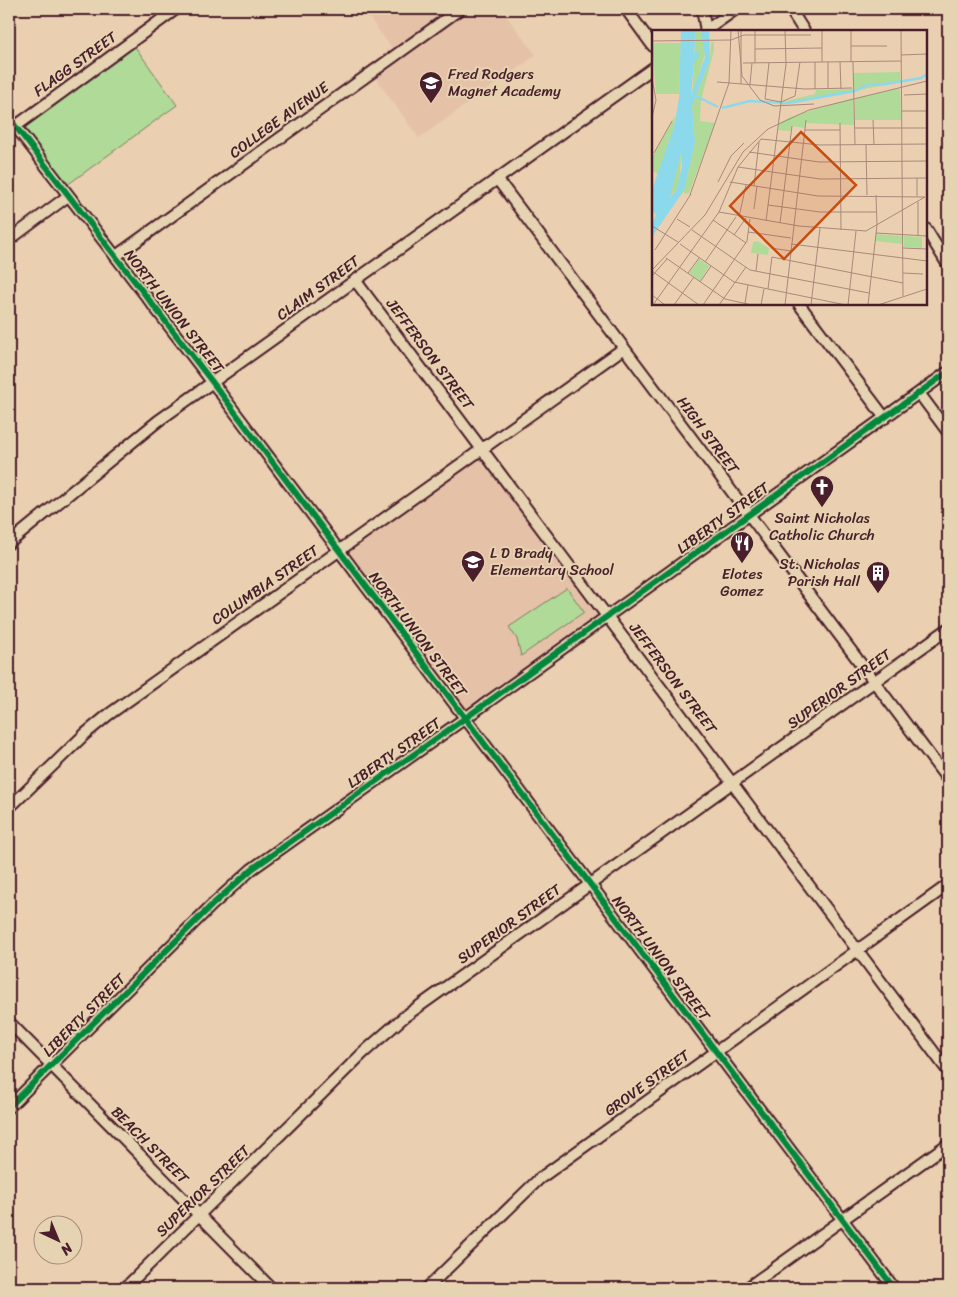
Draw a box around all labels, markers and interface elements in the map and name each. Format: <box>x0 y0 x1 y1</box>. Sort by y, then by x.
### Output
street label: FLAGG STREET <box>28 24 123 103</box>
inset map <box>652 30 927 305</box>
place label: Fred Rodgers Magnet Academy <box>448 61 561 104</box>
school or university icon: Fred Rodgers Magnet Academy <box>418 70 444 104</box>
street label: COLLEGE AVENUE <box>224 74 336 165</box>
street label: NORTH UNION STREET <box>117 243 232 380</box>
street label: CLAIM STREET <box>271 248 367 327</box>
street label: JEFFERSON STREET <box>379 292 482 417</box>
street label: HIGH STREET <box>670 391 747 481</box>
street label: LIBERTY STREET <box>671 474 776 561</box>
church icon: Saint Nicholas Catholic Church <box>809 474 835 508</box>
place label: Saint Nicholas Catholic Church <box>769 505 875 548</box>
restaurant icon: Elotes Gomez <box>729 530 755 564</box>
street label: COLUMBIA STREET <box>206 538 325 632</box>
place label: L D Brady Elementary School <box>490 540 615 583</box>
school or university icon: L D Brady Elementary School <box>460 549 486 583</box>
place label: St. Nicholas Parish Hall <box>779 551 861 594</box>
building icon: St. Nicholas Parish Hall <box>865 560 891 594</box>
place label: Elotes Gomez <box>720 561 765 604</box>
street label: NORTH UNION STREET <box>362 566 475 704</box>
street label: JEFFERSON STREET <box>622 616 725 741</box>
street label: SUPERIOR STREET <box>781 642 897 736</box>
street label: LIBERTY STREET <box>342 710 448 795</box>
street label: SUPERIOR STREET <box>451 877 567 971</box>
street label: NORTH UNION STREET <box>605 890 718 1028</box>
street label: LIBERTY STREET <box>36 966 133 1063</box>
street label: GROVE STREET <box>599 1042 697 1123</box>
street label: BEACH STREET <box>105 1100 196 1191</box>
street label: SUPERIOR STREET <box>150 1138 257 1243</box>
north arrow <box>32 1214 82 1264</box>
text: N <box>54 1236 80 1262</box>

